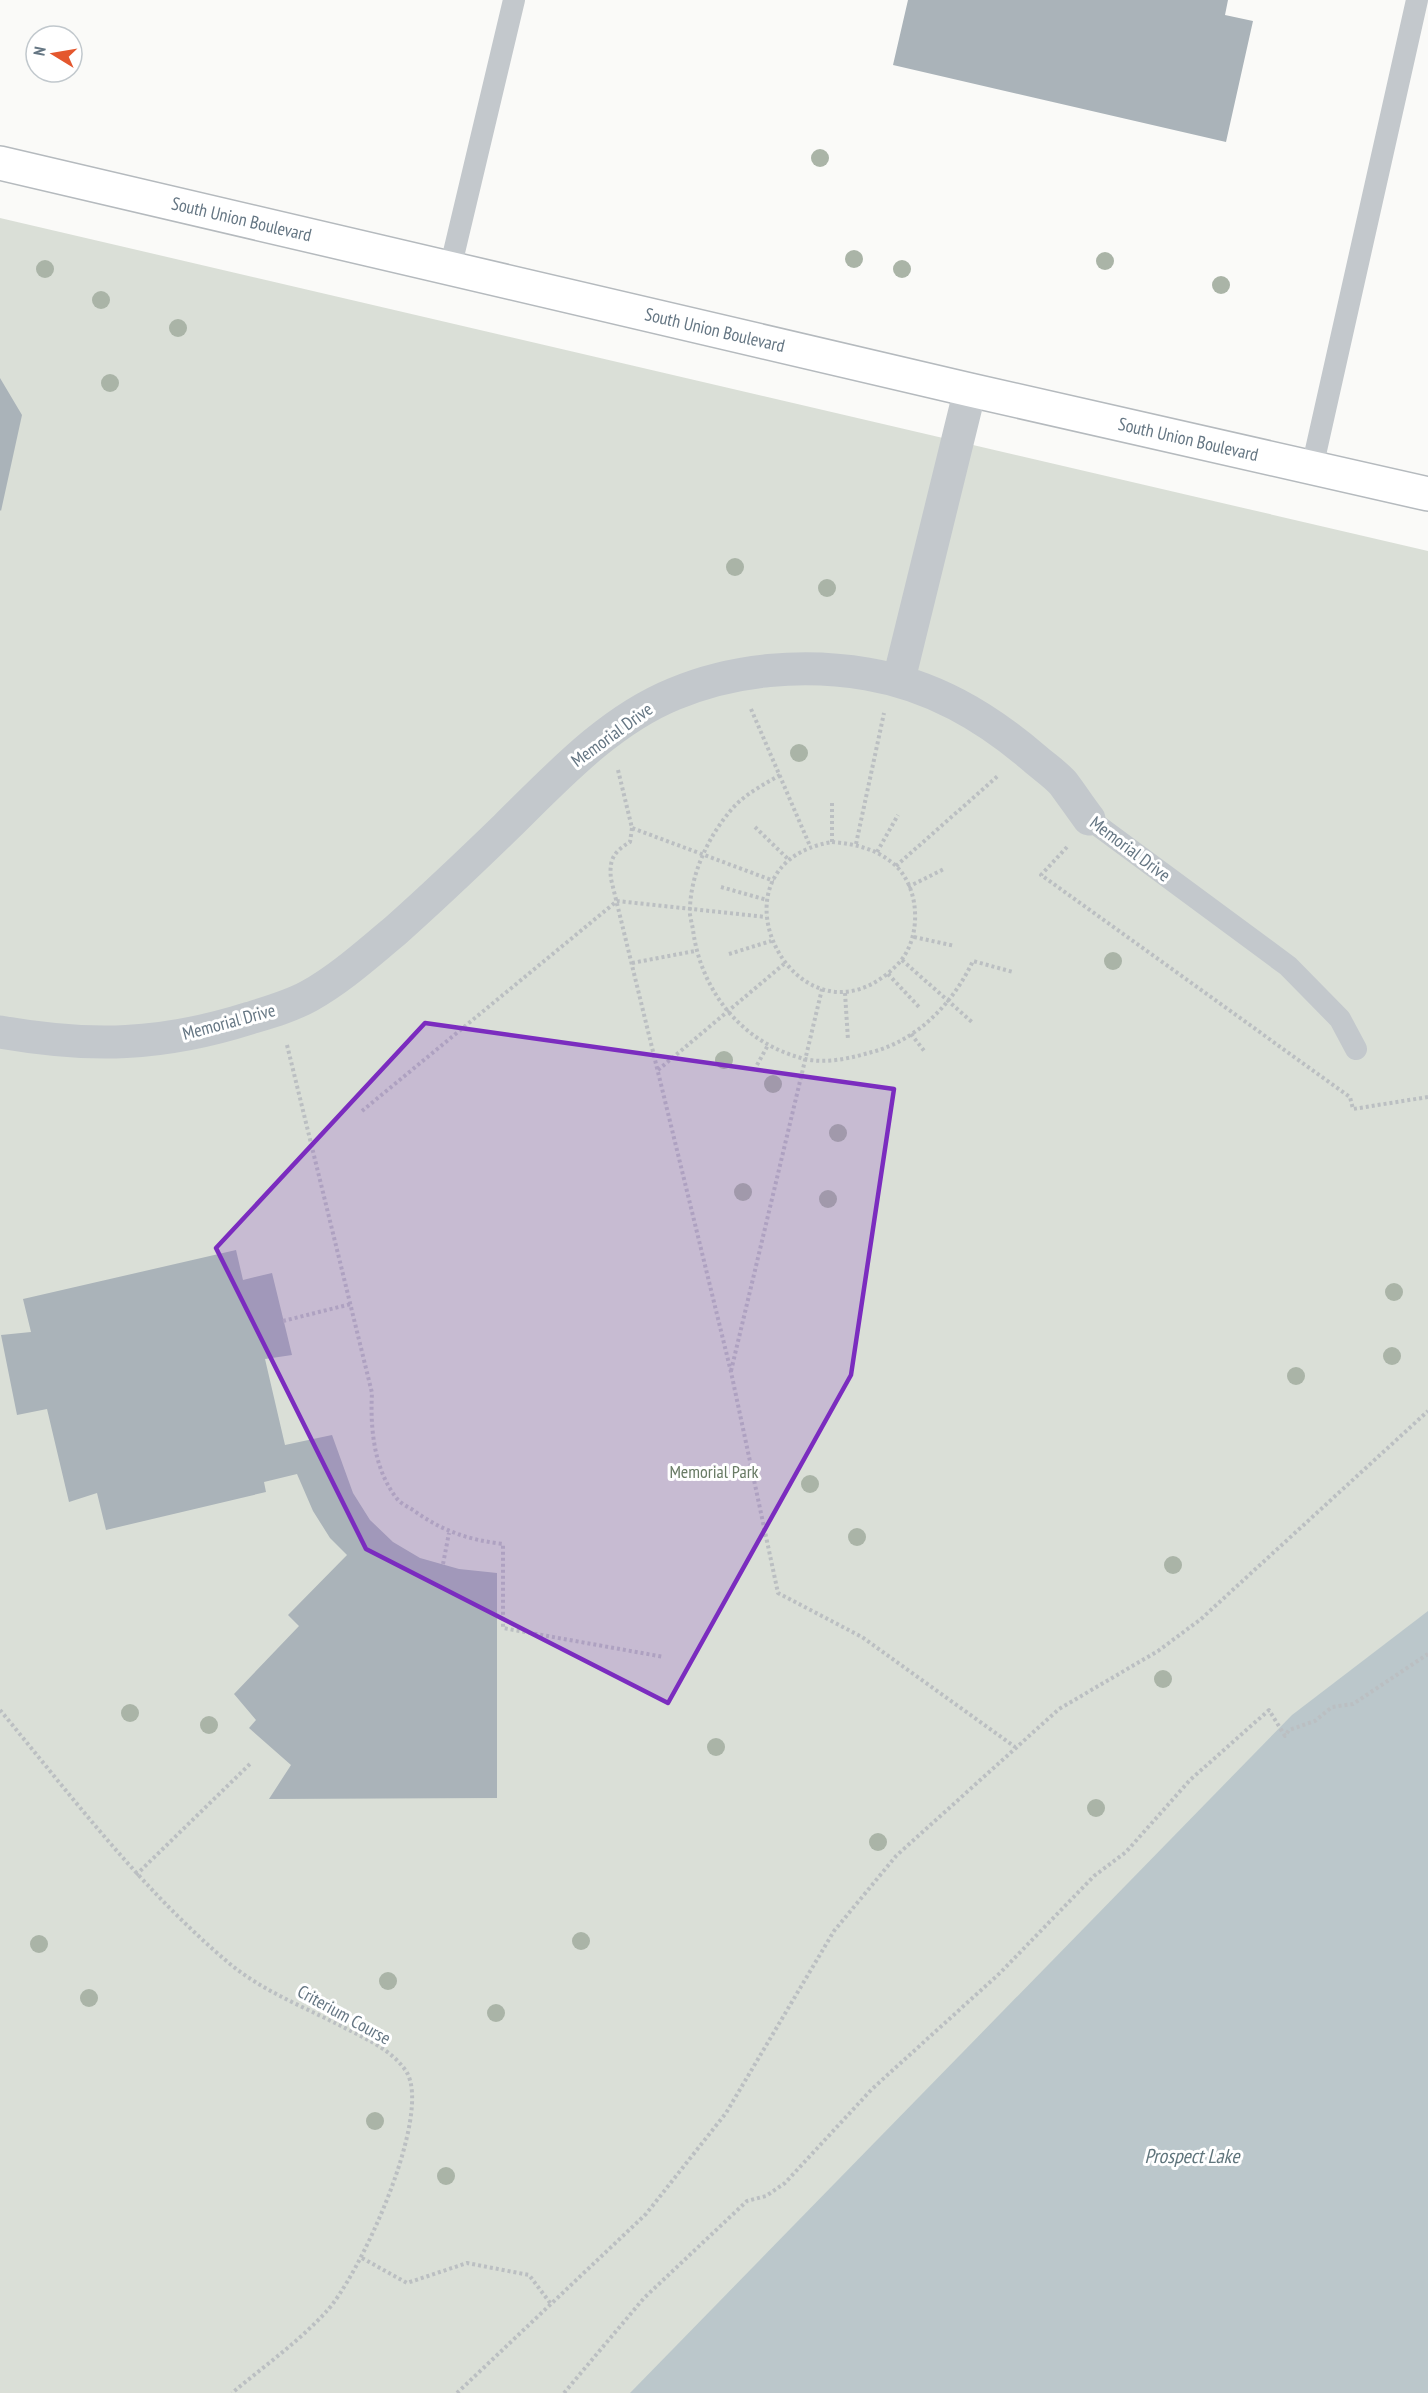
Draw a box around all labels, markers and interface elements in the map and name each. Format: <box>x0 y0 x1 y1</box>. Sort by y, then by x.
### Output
north arrow <box>24 24 84 84</box>
text: N <box>29 45 50 57</box>
street label: South Union Boulevard <box>169 192 314 247</box>
street label: South Union Boulevard <box>643 302 787 357</box>
street label: South Union Boulevard <box>1116 412 1261 466</box>
street label: Memorial Drive <box>566 697 657 772</box>
street label: Memorial Drive <box>1085 811 1175 886</box>
street label: Memorial Drive <box>180 998 278 1045</box>
park label: Memorial Park <box>669 1460 759 1483</box>
street label: Criterium Course <box>294 1980 395 2050</box>
water label: Prospect Lake <box>1145 2143 1241 2169</box>

